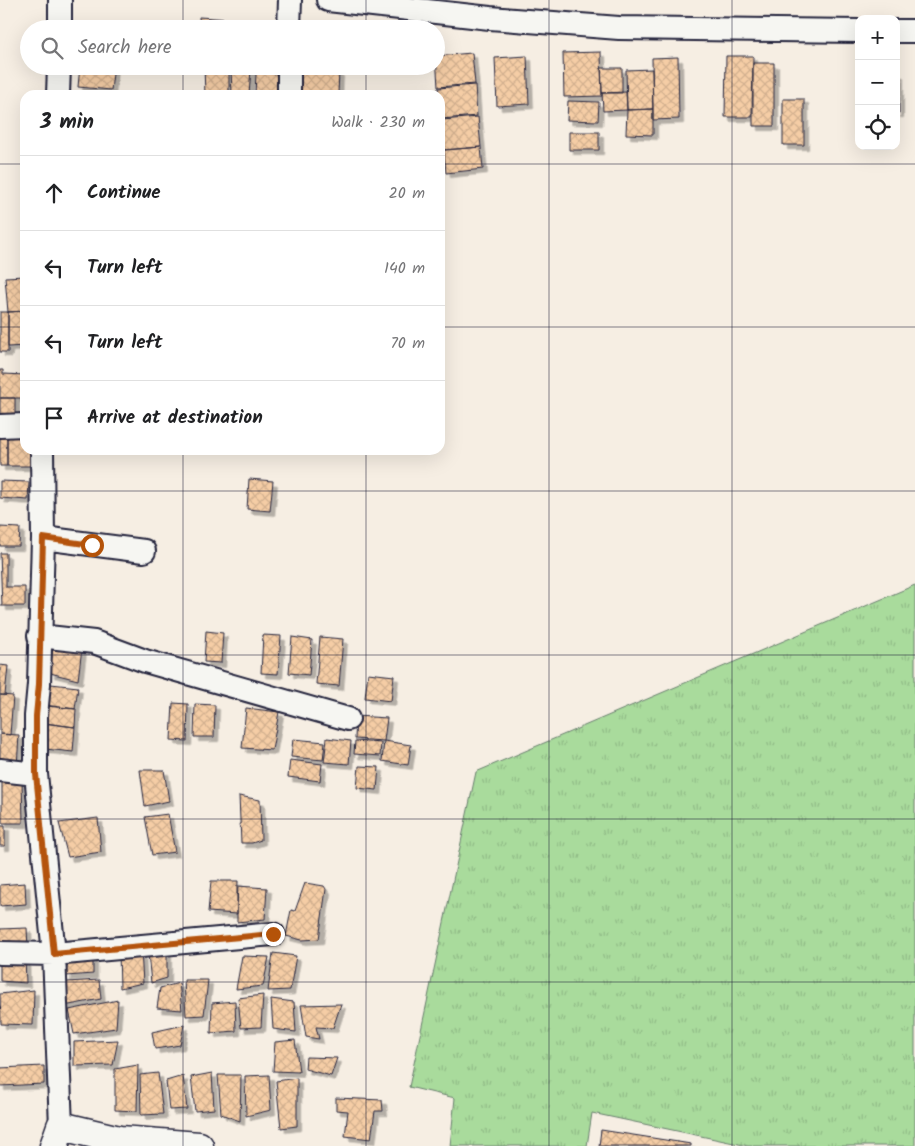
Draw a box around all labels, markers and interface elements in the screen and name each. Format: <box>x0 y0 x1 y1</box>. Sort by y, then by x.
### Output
map controls <box>855 15 900 150</box>
button: + <box>855 15 900 60</box>
search box <box>20 20 445 75</box>
text: Search here <box>78 33 172 63</box>
icon: search <box>38 34 66 62</box>
button: − <box>855 60 900 105</box>
button: locate <box>855 105 900 150</box>
text: 3 min <box>40 106 94 139</box>
text: Walk · 230 m <box>331 110 425 135</box>
text: Continue <box>87 178 160 208</box>
icon: ahead <box>40 179 68 207</box>
text: 20 m <box>389 181 425 206</box>
text: Turn left <box>87 253 162 283</box>
icon: left <box>40 254 68 282</box>
text: 140 m <box>384 256 425 281</box>
text: Turn left <box>87 328 162 358</box>
icon: left <box>40 329 68 357</box>
text: 70 m <box>390 331 425 356</box>
text: Arrive at destination <box>87 403 263 433</box>
icon: arrive <box>40 404 68 432</box>
route start <box>81 534 104 557</box>
route end <box>262 923 285 946</box>

